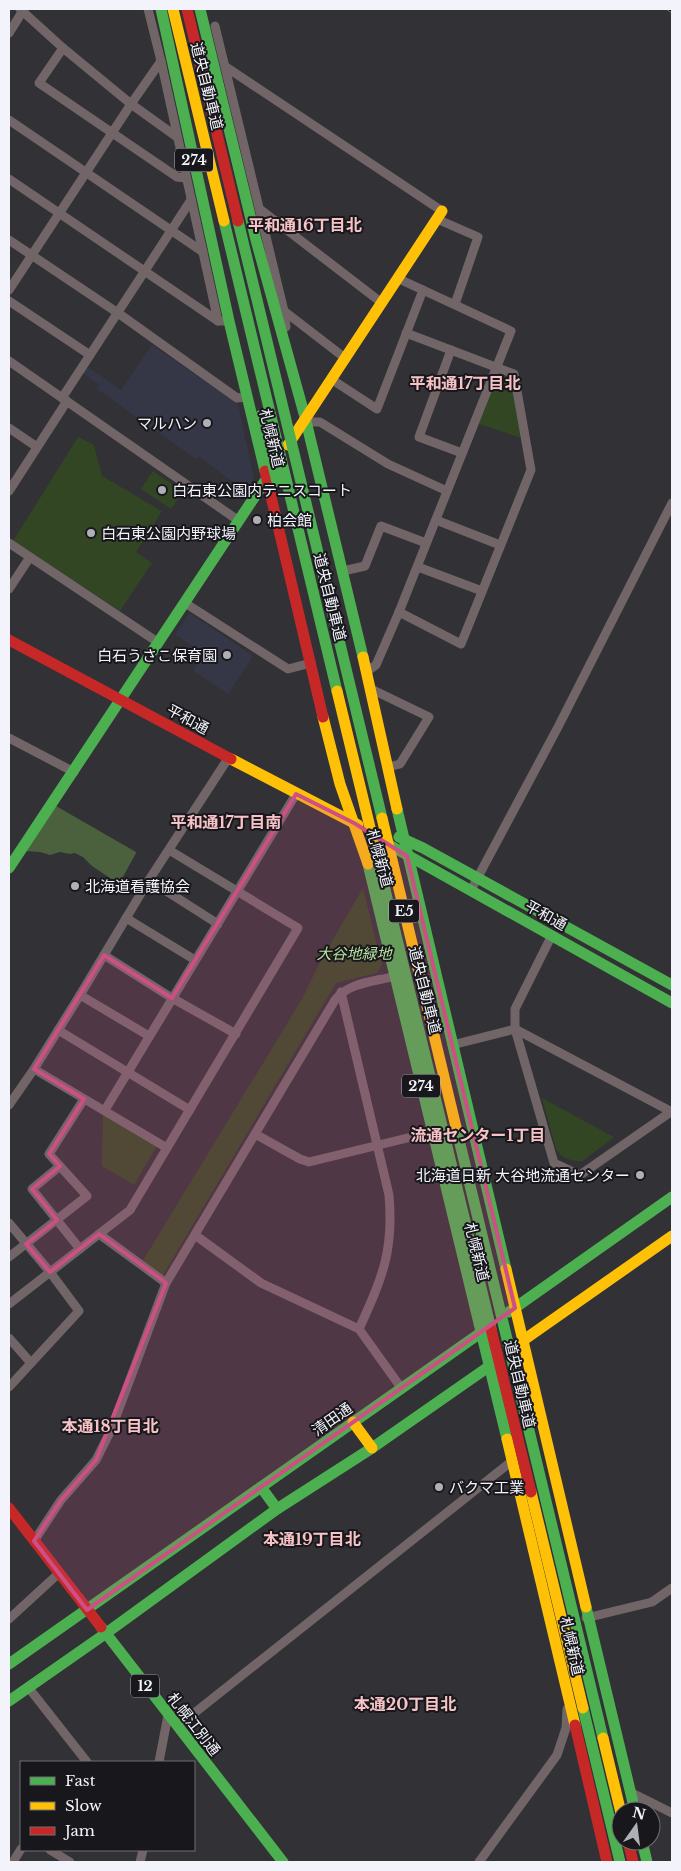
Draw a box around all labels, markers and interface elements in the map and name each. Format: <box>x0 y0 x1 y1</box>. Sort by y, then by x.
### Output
street label: 道央自動車道 <box>187 40 227 132</box>
road number: 274 <box>175 148 213 172</box>
district label: 平和通16丁目北 <box>248 215 362 235</box>
district label: 平和通17丁目北 <box>409 373 521 393</box>
street label: 札幌新道 <box>256 407 288 469</box>
place label: マルハン <box>137 414 197 433</box>
marker: マルハン <box>201 417 213 429</box>
place label: 白石東公園内テニスコート <box>172 481 352 500</box>
marker: 白石東公園内テニスコート <box>156 484 168 496</box>
place label: 柏会館 <box>267 511 312 530</box>
marker: 柏会館 <box>251 514 263 526</box>
place label: 白石東公園内野球場 <box>101 524 236 543</box>
marker: 白石東公園内野球場 <box>85 527 97 539</box>
street label: 道央自動車道 <box>310 551 350 643</box>
place label: 白石うさこ保育園 <box>97 646 217 665</box>
marker: 白石うさこ保育園 <box>221 649 233 661</box>
street label: 平和通 <box>164 700 212 738</box>
district label: 平和通17丁目南 <box>170 812 282 832</box>
street label: 札幌新道 <box>363 827 397 889</box>
place label: 北海道看護協会 <box>85 877 190 896</box>
marker: 北海道看護協会 <box>69 880 81 892</box>
street label: 平和通 <box>522 896 570 934</box>
road number: E5 <box>389 899 419 922</box>
park label: 大谷地緑地 <box>316 944 393 963</box>
street label: 道央自動車道 <box>405 944 445 1036</box>
road number: 274 <box>402 1074 440 1098</box>
district label: 流通センター1丁目 <box>411 1125 545 1145</box>
place label: 北海道日新 大谷地流通センター <box>416 1166 630 1185</box>
marker: 北海道日新 大谷地流通センター <box>634 1169 646 1181</box>
street label: 札幌新道 <box>461 1221 493 1283</box>
street label: 道央自動車道 <box>501 1338 539 1430</box>
street label: 清田通 <box>308 1398 356 1440</box>
district label: 本通18丁目北 <box>61 1416 159 1436</box>
place label: バクマ工業 <box>449 1478 524 1497</box>
marker: バクマ工業 <box>433 1481 445 1493</box>
district label: 本通19丁目北 <box>263 1529 361 1549</box>
street label: 札幌新道 <box>556 1615 588 1677</box>
road number: 12 <box>131 1674 159 1698</box>
street label: 札幌江別通 <box>163 1689 225 1759</box>
district label: 本通20丁目北 <box>354 1694 456 1714</box>
legend <box>20 1761 195 1851</box>
text: Fast <box>65 1771 96 1790</box>
text: Slow <box>65 1796 102 1815</box>
north arrow <box>611 1801 661 1851</box>
text: N <box>631 1803 648 1824</box>
text: Jam <box>63 1821 95 1840</box>

